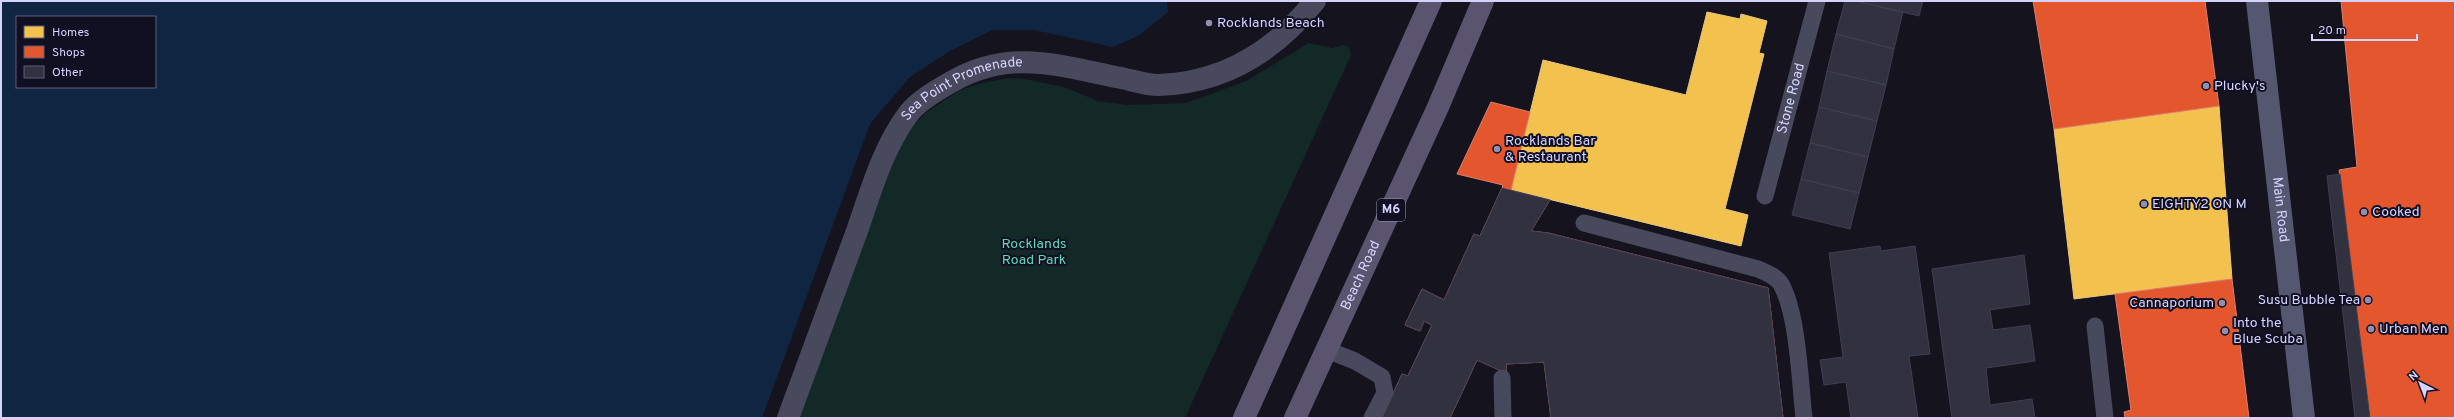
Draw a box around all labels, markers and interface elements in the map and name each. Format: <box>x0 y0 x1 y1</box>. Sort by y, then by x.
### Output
place label: Rocklands Beach <box>1217 15 1325 32</box>
legend <box>16 16 156 88</box>
scale bar <box>2312 16 2417 42</box>
marker: Rocklands Beach <box>1204 18 1214 28</box>
text: 20 m <box>2318 23 2346 39</box>
text: Homes <box>52 25 89 41</box>
text: Shops <box>52 45 85 61</box>
street label: Sea Point Promenade <box>898 54 1023 124</box>
street label: Stone Road <box>1773 61 1809 136</box>
text: Other <box>52 65 84 81</box>
place label: Plucky's <box>2214 78 2266 95</box>
marker: Plucky's <box>2201 81 2211 91</box>
place label: Rocklands Bar & Restaurant <box>1505 133 1596 166</box>
marker: Rocklands Bar & Restaurant <box>1492 144 1502 154</box>
street label: Main Road <box>2268 176 2293 243</box>
place label: EIGHTY2 ON M <box>2152 196 2247 213</box>
road number: M6 <box>1377 199 1405 221</box>
marker: EIGHTY2 ON M <box>2139 199 2149 209</box>
place label: Cooked <box>2372 204 2420 221</box>
marker: Cooked <box>2359 207 2369 217</box>
park label: Rocklands Road Park <box>1001 236 1067 269</box>
street label: Beach Road <box>1337 238 1384 313</box>
place label: Susu Bubble Tea <box>2258 292 2360 309</box>
place label: Cannaporium <box>2129 295 2214 312</box>
marker: Susu Bubble Tea <box>2363 295 2373 305</box>
marker: Cannaporium <box>2217 298 2227 308</box>
place label: Into the Blue Scuba <box>2233 315 2303 348</box>
place label: Urban Men <box>2379 321 2448 338</box>
marker: Urban Men <box>2366 324 2376 334</box>
marker: Into the Blue Scuba <box>2220 326 2230 336</box>
north arrow <box>2400 363 2440 403</box>
text: N <box>2406 368 2422 384</box>

